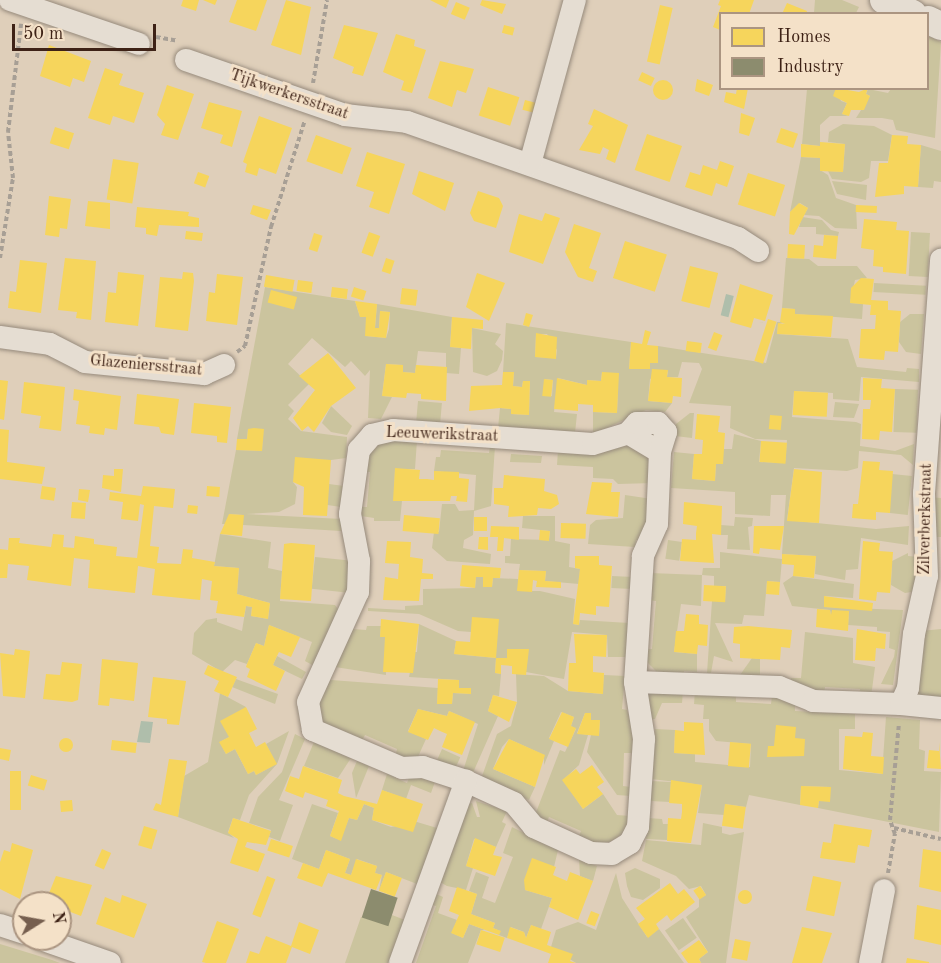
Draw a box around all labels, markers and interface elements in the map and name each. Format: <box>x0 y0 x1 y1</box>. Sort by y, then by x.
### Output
scale bar <box>15 12 159 50</box>
legend <box>719 12 929 90</box>
text: 50 m <box>23 25 63 43</box>
text: Homes <box>777 28 831 46</box>
text: Industry <box>777 58 844 76</box>
street label: Tijkwerkersstraat <box>227 66 351 124</box>
street label: Glazeniersstraat <box>89 352 203 380</box>
street label: Leeuwerikstraat <box>385 423 499 447</box>
street label: Zilverberkstraat <box>915 463 937 575</box>
north arrow <box>12 891 72 951</box>
text: N <box>49 910 67 925</box>

